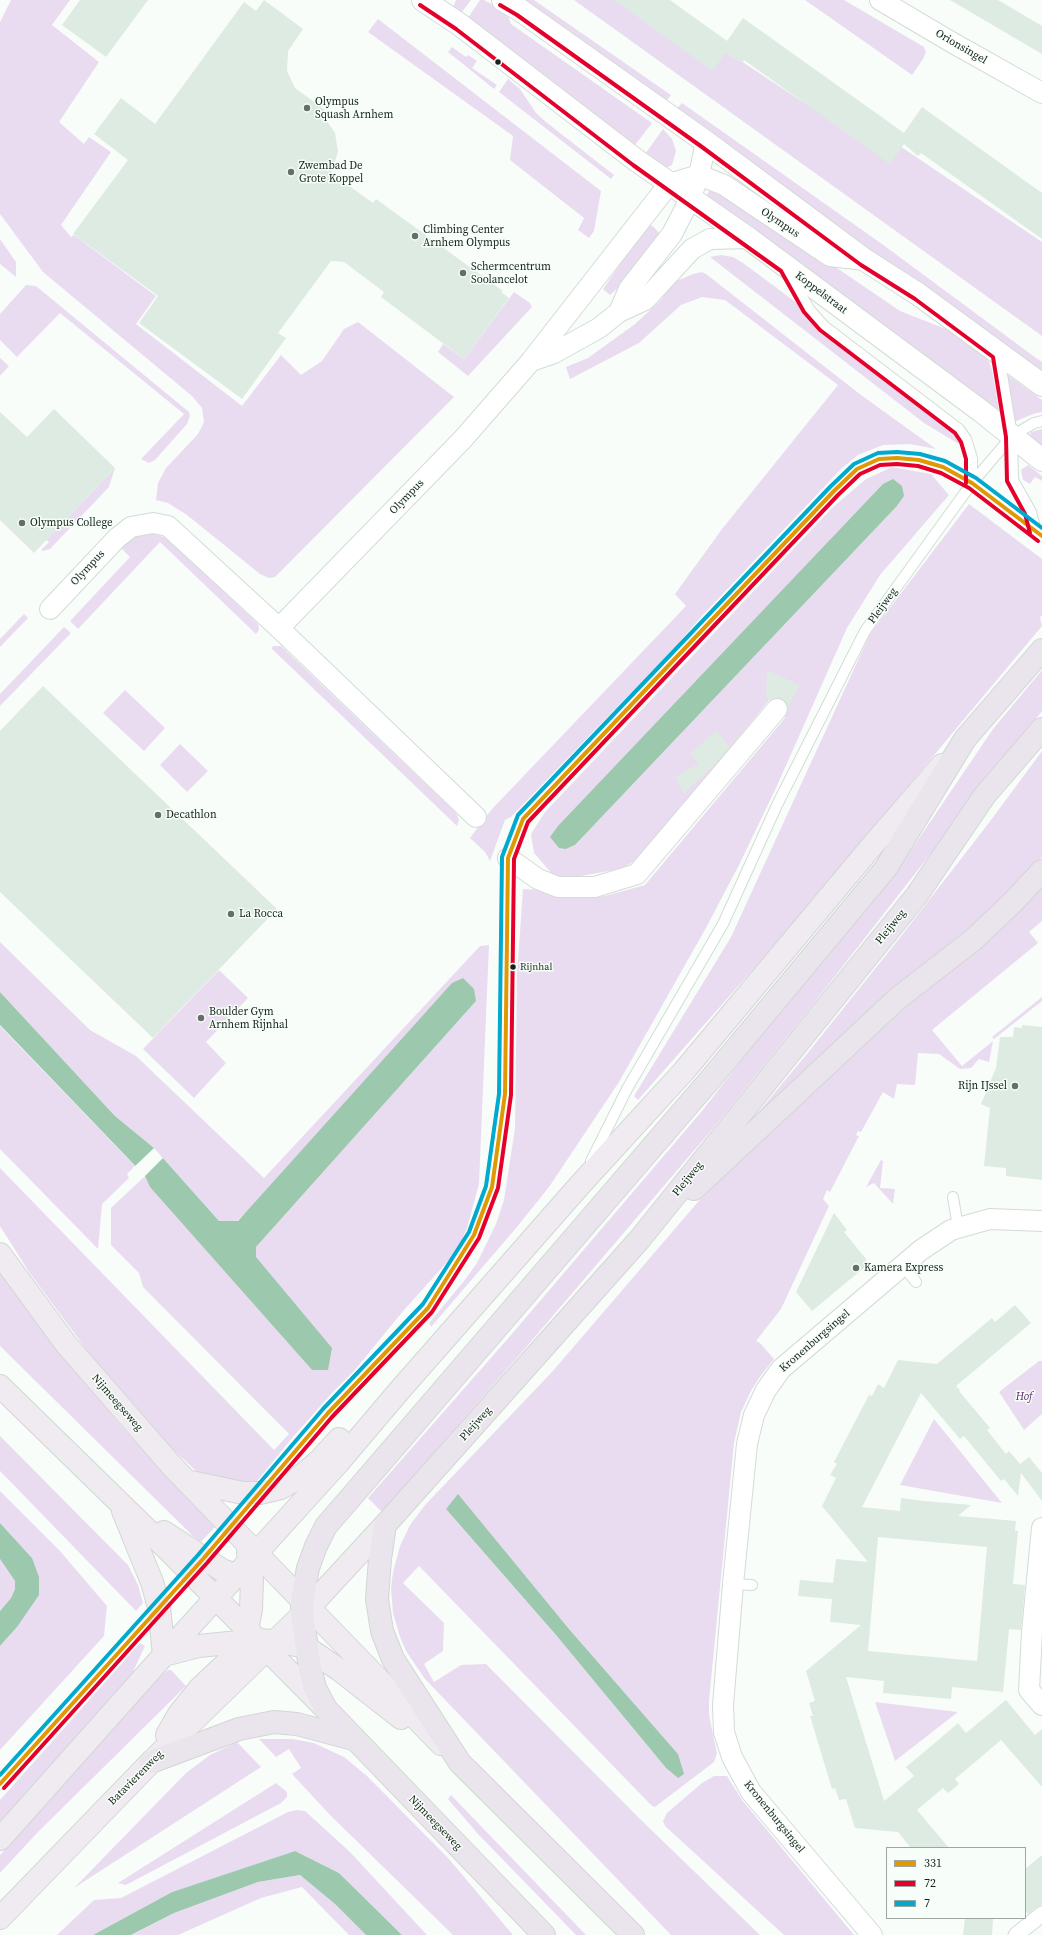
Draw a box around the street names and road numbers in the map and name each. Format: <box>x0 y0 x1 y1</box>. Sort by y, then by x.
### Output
street label: Orionsingel <box>933 27 989 67</box>
street label: Olympus <box>758 205 802 241</box>
street label: Koppelstraat <box>792 269 850 317</box>
street label: Olympus <box>387 477 427 517</box>
street label: Olympus <box>68 547 108 589</box>
street label: Pleijweg <box>866 585 900 627</box>
street label: Pleijweg <box>873 907 909 947</box>
street label: Pleijweg <box>670 1159 706 1199</box>
street label: Kronenburgsingel <box>777 1307 853 1375</box>
street label: Nijmeegseweg <box>89 1372 145 1434</box>
street label: Pleijweg <box>457 1404 495 1444</box>
street label: Batavierenweg <box>106 1748 166 1808</box>
street label: Kronenburgsingel <box>741 1778 807 1856</box>
street label: Nijmeegseweg <box>406 1793 464 1853</box>

